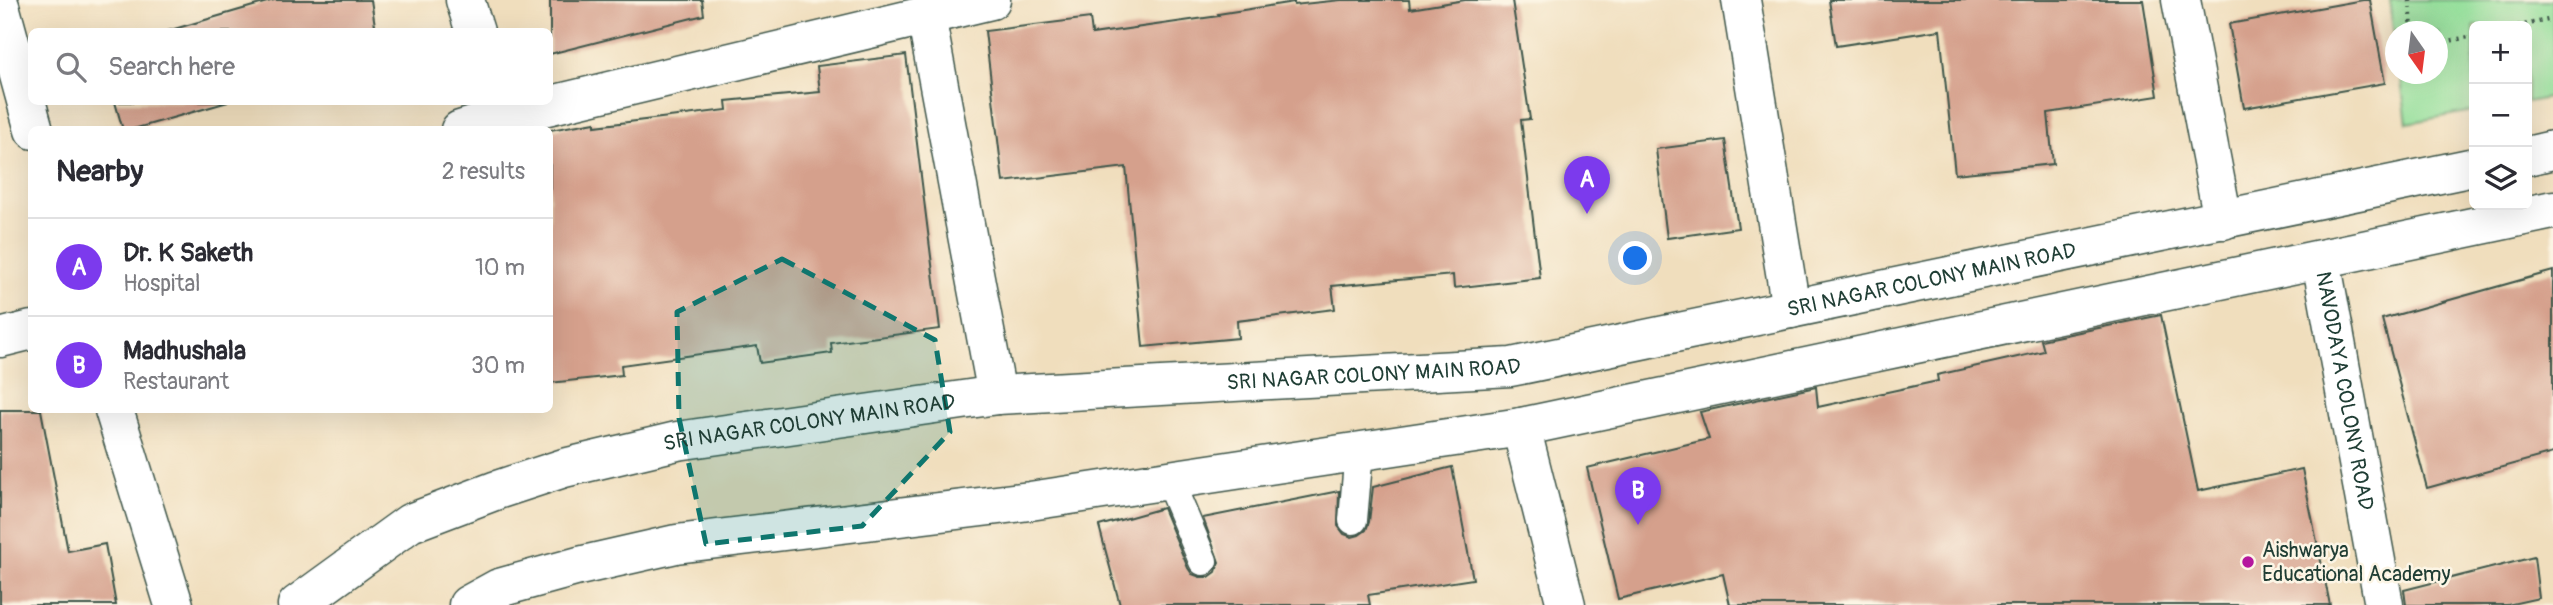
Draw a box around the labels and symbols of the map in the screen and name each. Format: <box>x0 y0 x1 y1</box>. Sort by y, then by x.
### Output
north arrow <box>2385 21 2448 84</box>
pin: A <box>1564 156 1610 214</box>
street label: SRI NAGAR COLONY MAIN ROAD <box>1785 237 2079 323</box>
your location <box>1618 241 1652 275</box>
street label: NAVODAYA COLONY ROAD <box>2309 269 2379 512</box>
street label: SRI NAGAR COLONY MAIN ROAD <box>1226 352 1523 396</box>
street label: SRI NAGAR COLONY MAIN ROAD <box>661 388 957 458</box>
pin: B <box>1615 467 1661 525</box>
place label: Aishwarya Educational Academy <box>2262 537 2450 588</box>
marker: Aishwarya Educational Academy <box>2240 554 2256 570</box>

